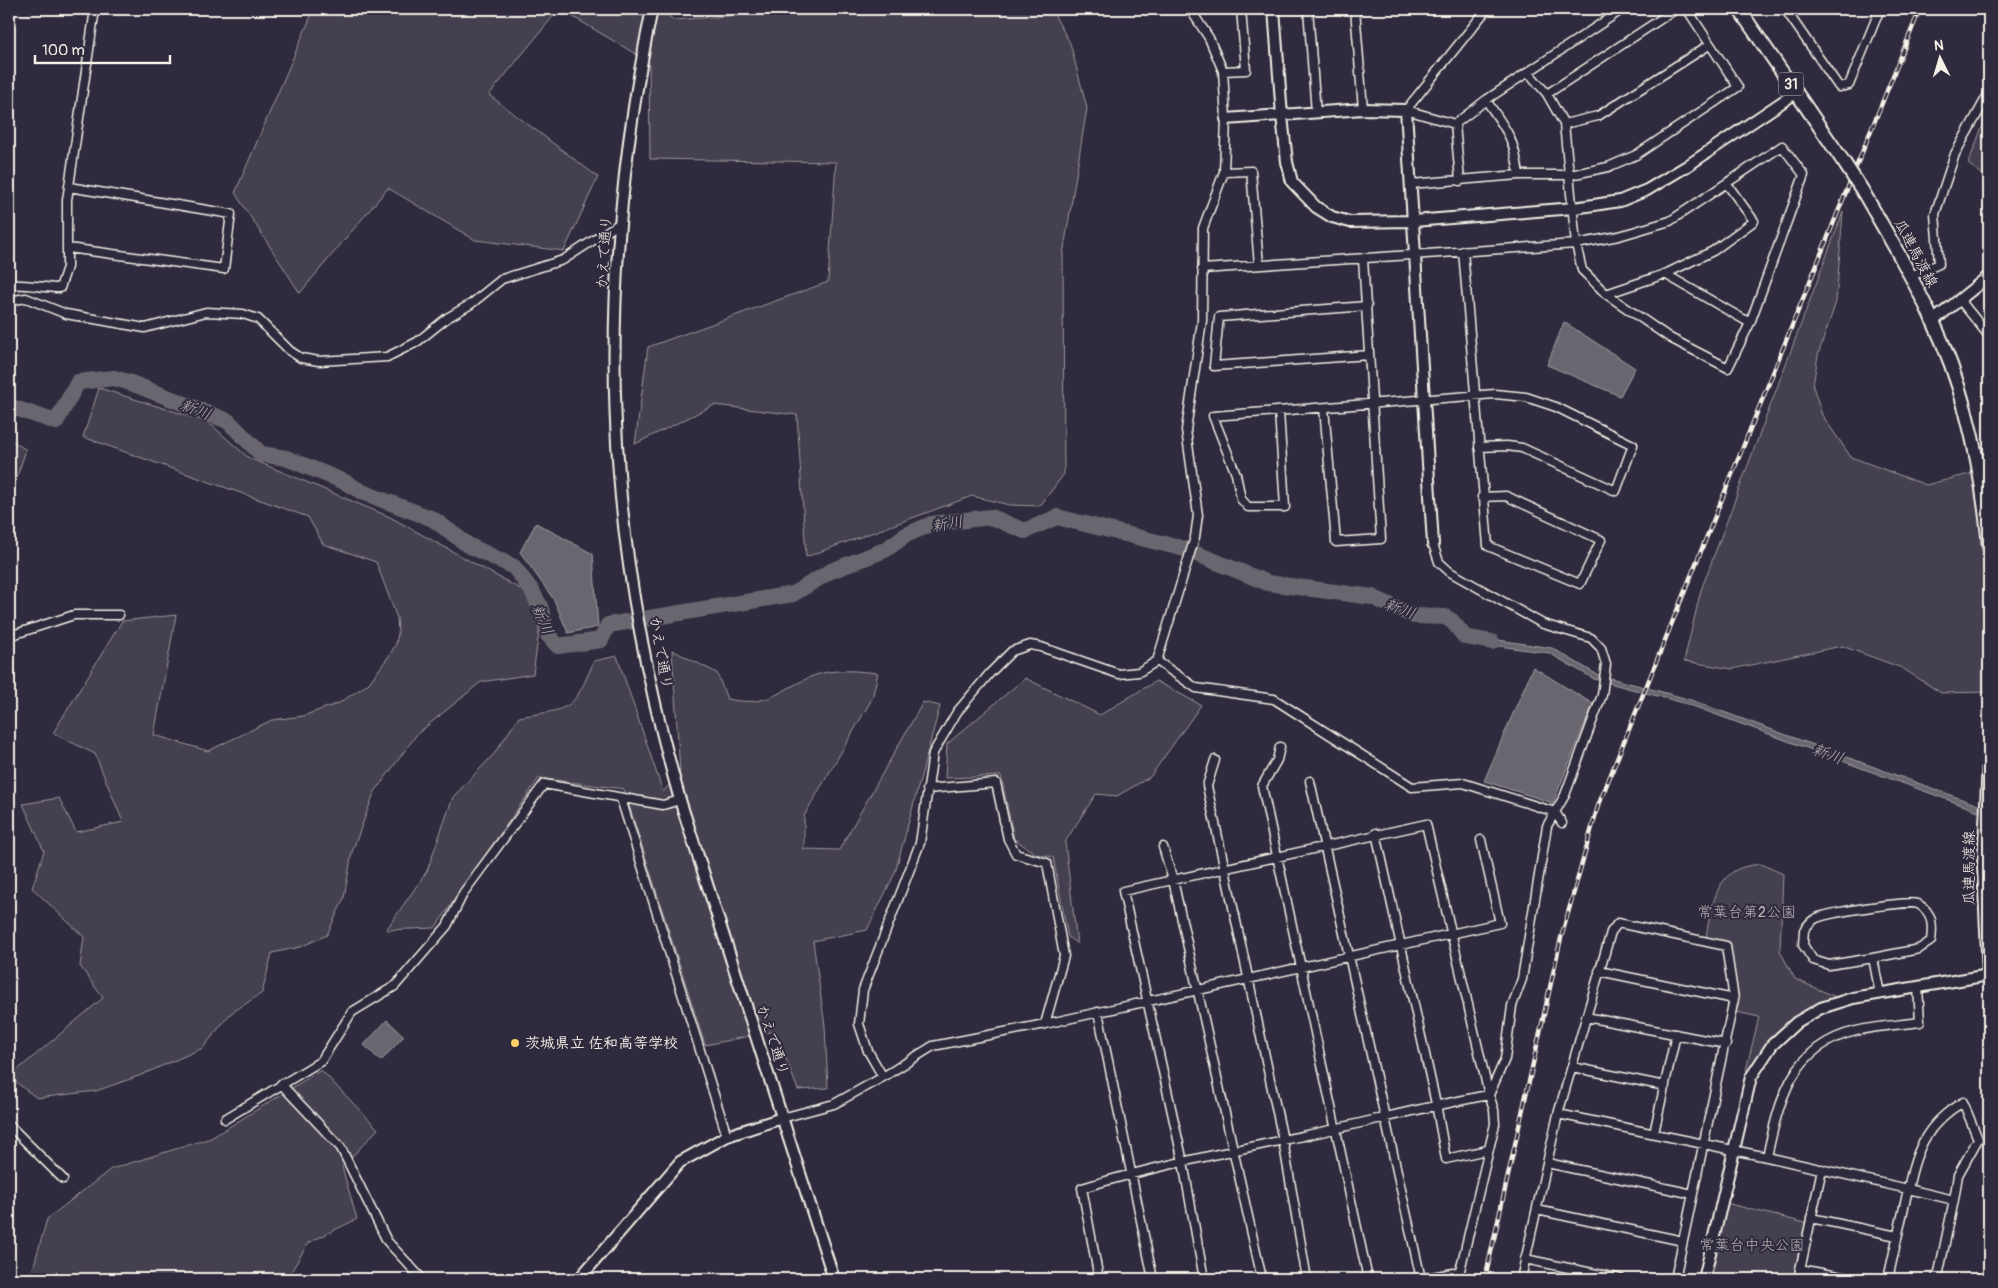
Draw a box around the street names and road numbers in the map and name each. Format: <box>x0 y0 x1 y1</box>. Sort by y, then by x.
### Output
road number: 31 <box>1778 72 1804 96</box>
street label: かえで通り <box>592 215 617 290</box>
street label: 瓜連馬渡線 <box>1890 216 1942 291</box>
street label: かえで通り <box>645 615 676 691</box>
street label: 瓜連馬渡線 <box>1960 830 1979 906</box>
street label: かえで通り <box>752 1002 793 1078</box>

